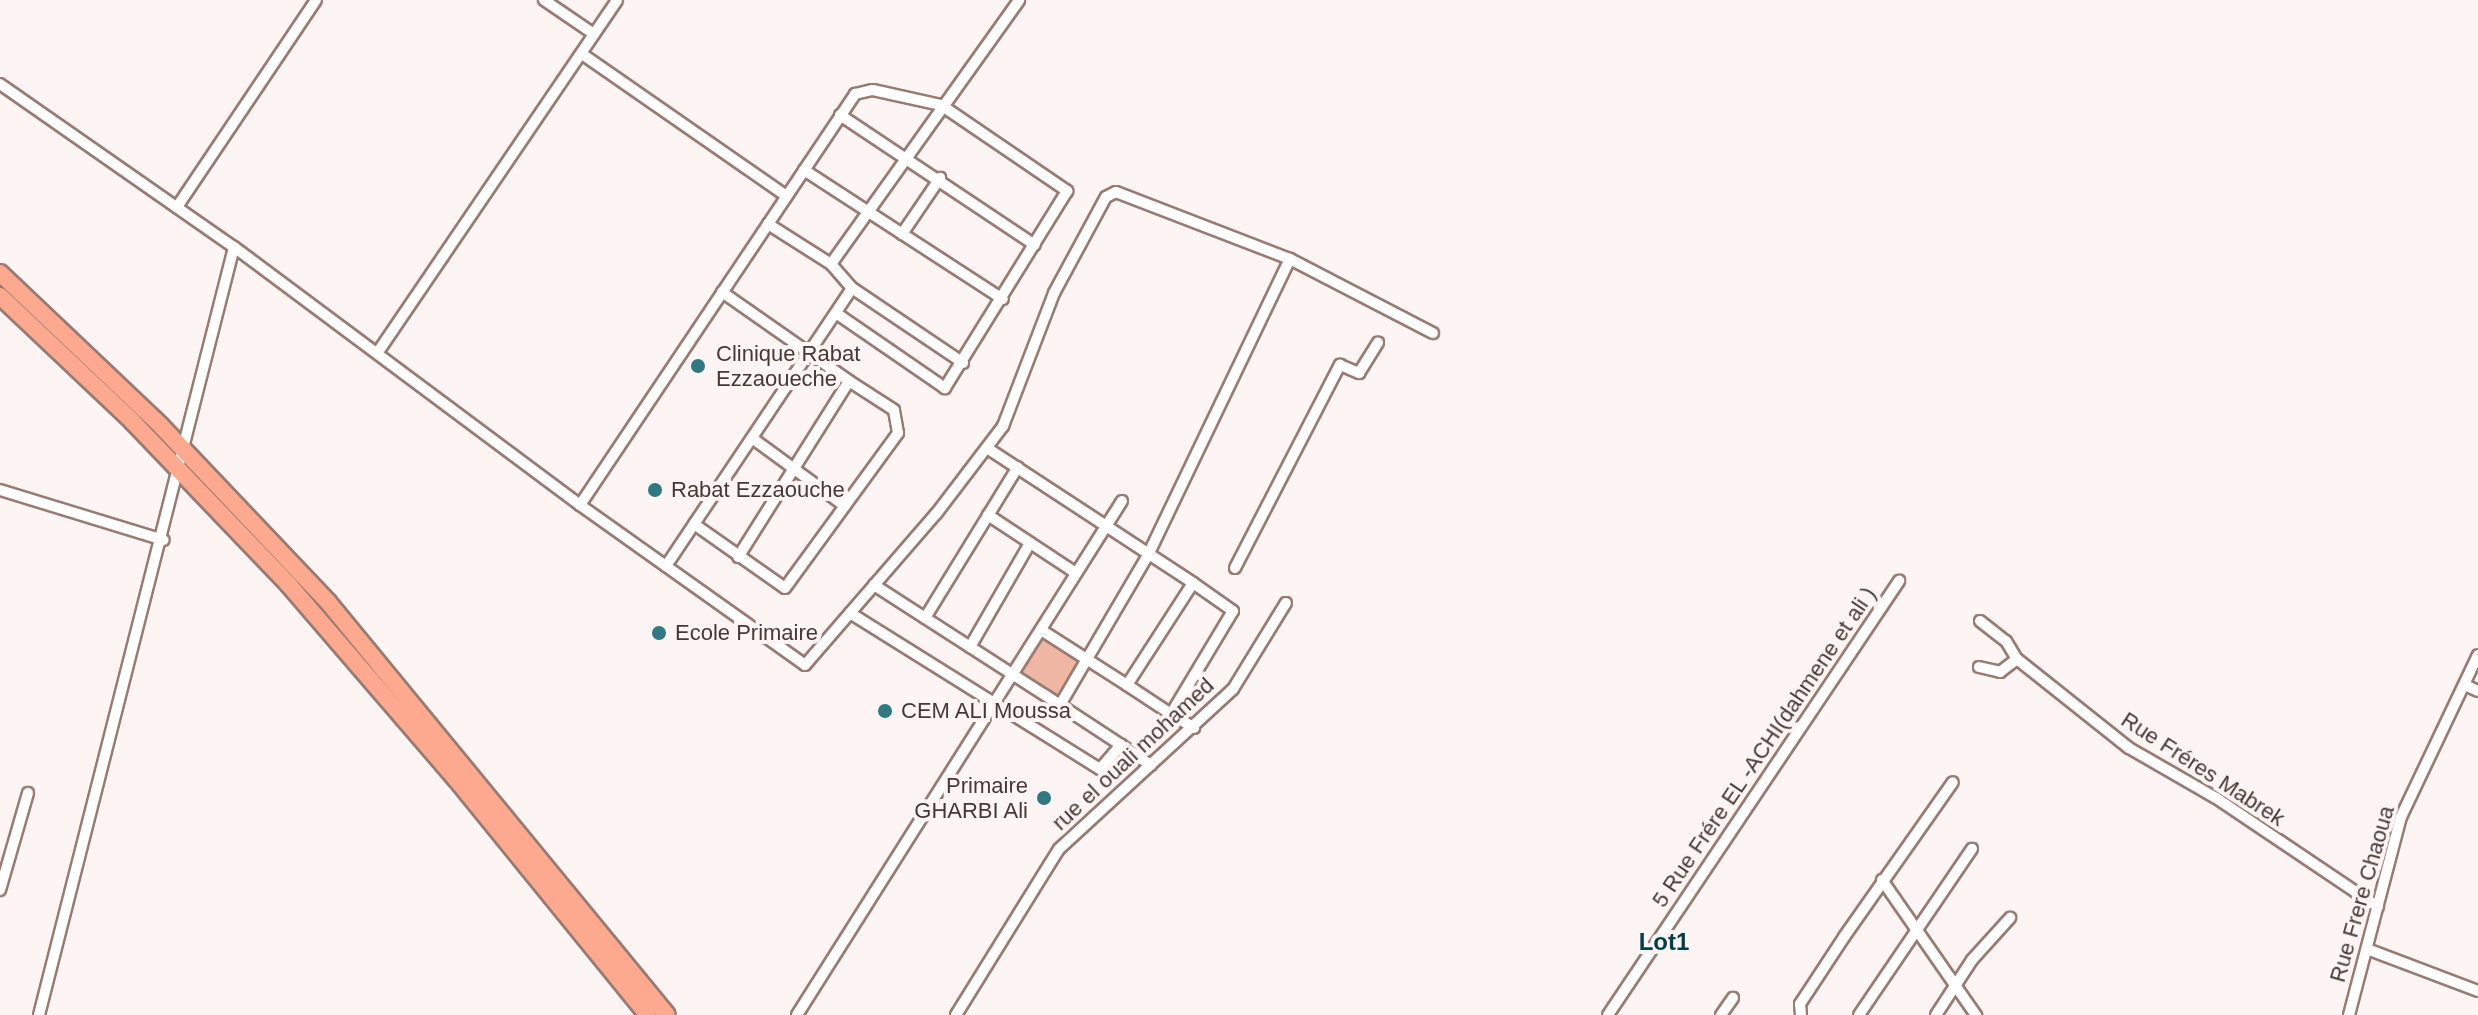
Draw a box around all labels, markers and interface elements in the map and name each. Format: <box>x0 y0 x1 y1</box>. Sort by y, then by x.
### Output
place label: Clinique Rabat Ezzaoueche <box>716 340 860 392</box>
marker: Clinique Rabat Ezzaoueche <box>687 355 709 377</box>
place label: Rabat Ezzaouche <box>671 477 845 503</box>
marker: Rabat Ezzaouche <box>646 481 664 499</box>
street label: 5 Rue Frére EL -ACHI(dahmene et ali ) <box>1646 581 1882 913</box>
place label: Ecole Primaire <box>675 620 818 646</box>
marker: Ecole Primaire <box>650 624 668 642</box>
street label: rue el ouali mohamed <box>1047 672 1219 836</box>
place label: CEM ALI Moussa <box>901 698 1072 724</box>
marker: CEM ALI Moussa <box>876 702 894 720</box>
street label: Rue Fréres Mabrek <box>2116 706 2290 832</box>
place label: Primaire GHARBI Ali <box>913 772 1028 824</box>
marker: Primaire GHARBI Ali <box>1035 789 1053 807</box>
street label: Rue Frere Chaoua <box>2324 803 2400 985</box>
district label: Lot1 <box>1639 928 1689 956</box>

